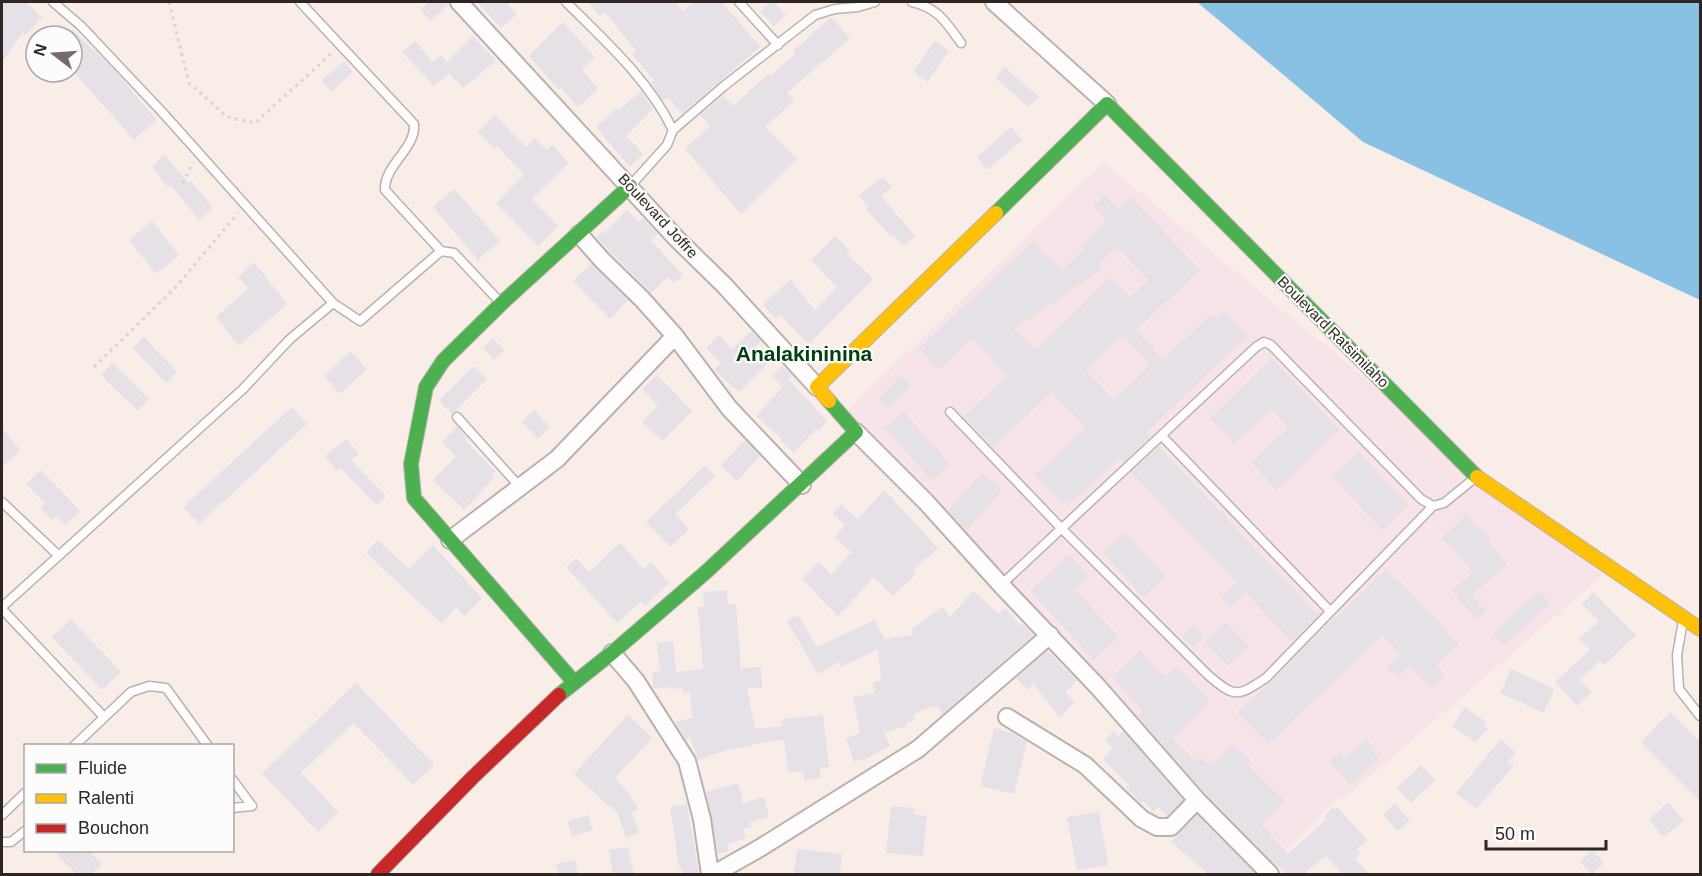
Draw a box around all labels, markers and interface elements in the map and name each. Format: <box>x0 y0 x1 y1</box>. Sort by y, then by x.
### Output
north arrow <box>24 24 84 84</box>
text: N <box>30 42 50 58</box>
street label: Boulevard Joffre <box>615 170 702 261</box>
street label: Boulevard Ratsimilaho <box>1274 273 1392 391</box>
district label: Analakininina <box>736 342 873 365</box>
legend <box>24 744 234 852</box>
text: Fluide <box>78 758 127 778</box>
text: Ralenti <box>78 788 134 808</box>
scale bar <box>1486 813 1606 851</box>
text: Bouchon <box>78 818 149 838</box>
text: 50 m <box>1495 824 1535 844</box>

